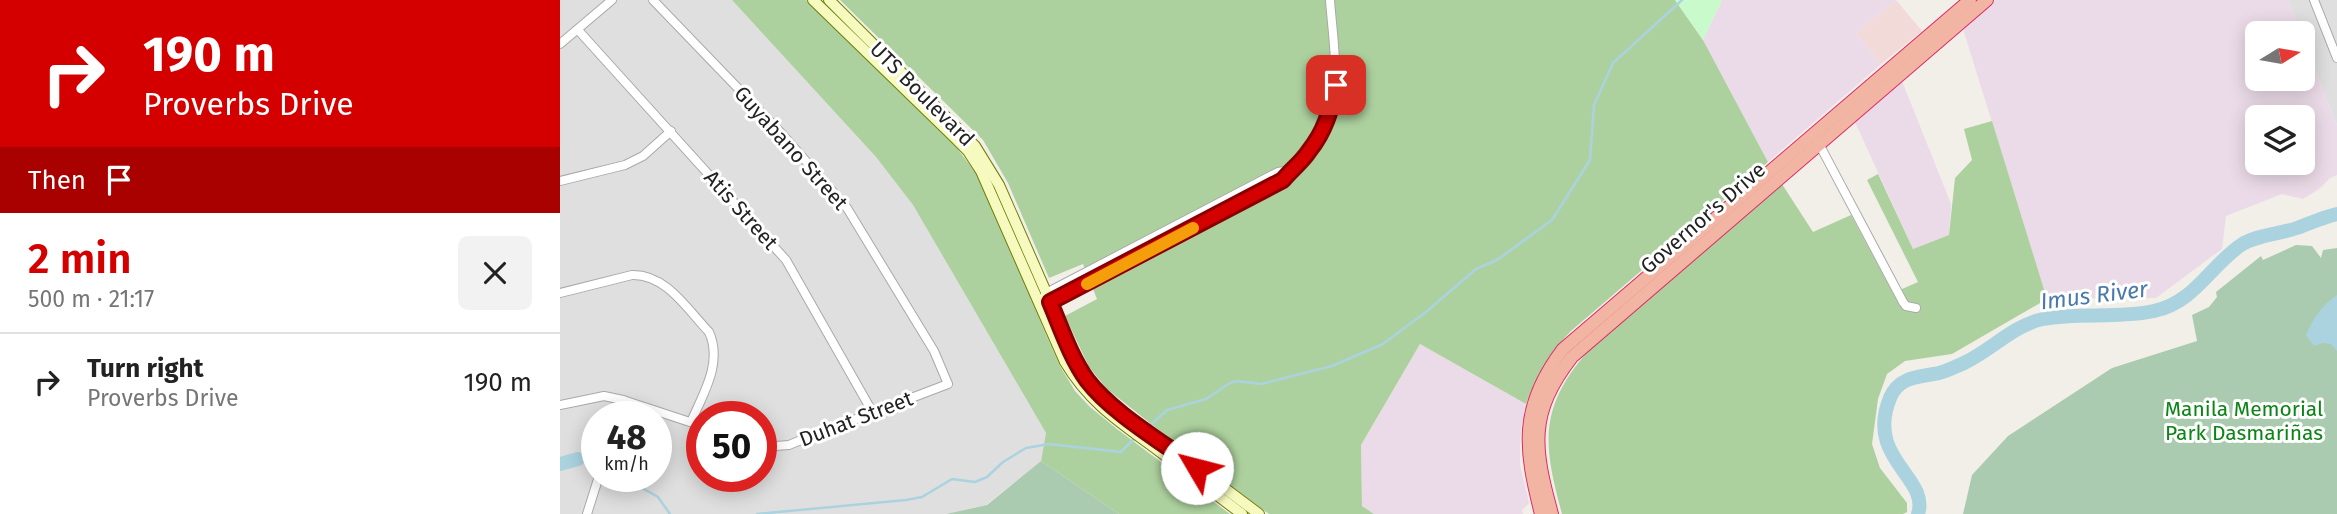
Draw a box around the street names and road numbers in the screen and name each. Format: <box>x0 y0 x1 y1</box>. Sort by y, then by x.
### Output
street label: UTS Boulevard <box>864 36 980 152</box>
street label: Guyabano Street <box>729 81 854 216</box>
street label: Governor's Drive <box>1635 157 1771 279</box>
street label: Atis Street <box>699 165 784 255</box>
street label: Duhat Street <box>796 385 917 453</box>

